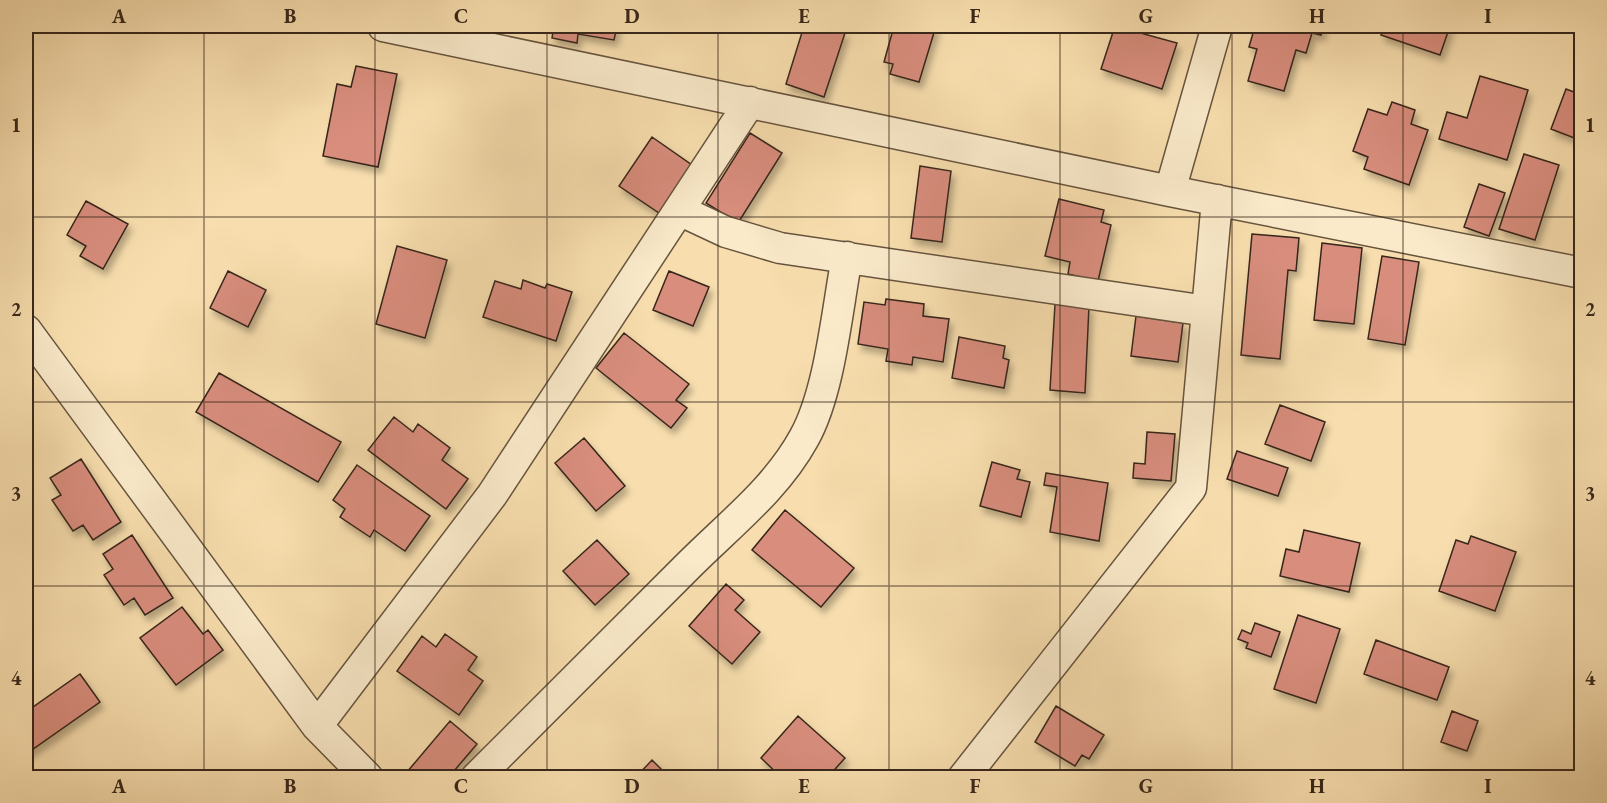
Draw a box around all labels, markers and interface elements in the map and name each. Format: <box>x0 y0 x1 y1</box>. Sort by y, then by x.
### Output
text: A <box>111 3 127 29</box>
text: B <box>284 3 296 29</box>
text: C <box>454 3 468 29</box>
text: D <box>624 3 640 29</box>
text: E <box>798 3 810 29</box>
text: F <box>970 3 981 29</box>
text: G <box>1139 3 1153 29</box>
text: H <box>1309 3 1325 29</box>
text: I <box>1484 3 1492 29</box>
text: 1 <box>11 112 21 138</box>
text: 1 <box>1585 112 1595 138</box>
text: 2 <box>11 296 22 322</box>
text: 2 <box>1585 296 1596 322</box>
text: 3 <box>11 480 21 506</box>
text: 3 <box>1585 480 1595 506</box>
text: 4 <box>11 665 22 691</box>
text: 4 <box>1585 665 1596 691</box>
text: A <box>111 773 127 799</box>
text: B <box>284 773 296 799</box>
text: C <box>454 773 468 799</box>
text: D <box>624 773 640 799</box>
text: E <box>798 773 810 799</box>
text: F <box>970 773 981 799</box>
text: G <box>1139 773 1153 799</box>
text: H <box>1309 773 1325 799</box>
text: I <box>1484 773 1492 799</box>

